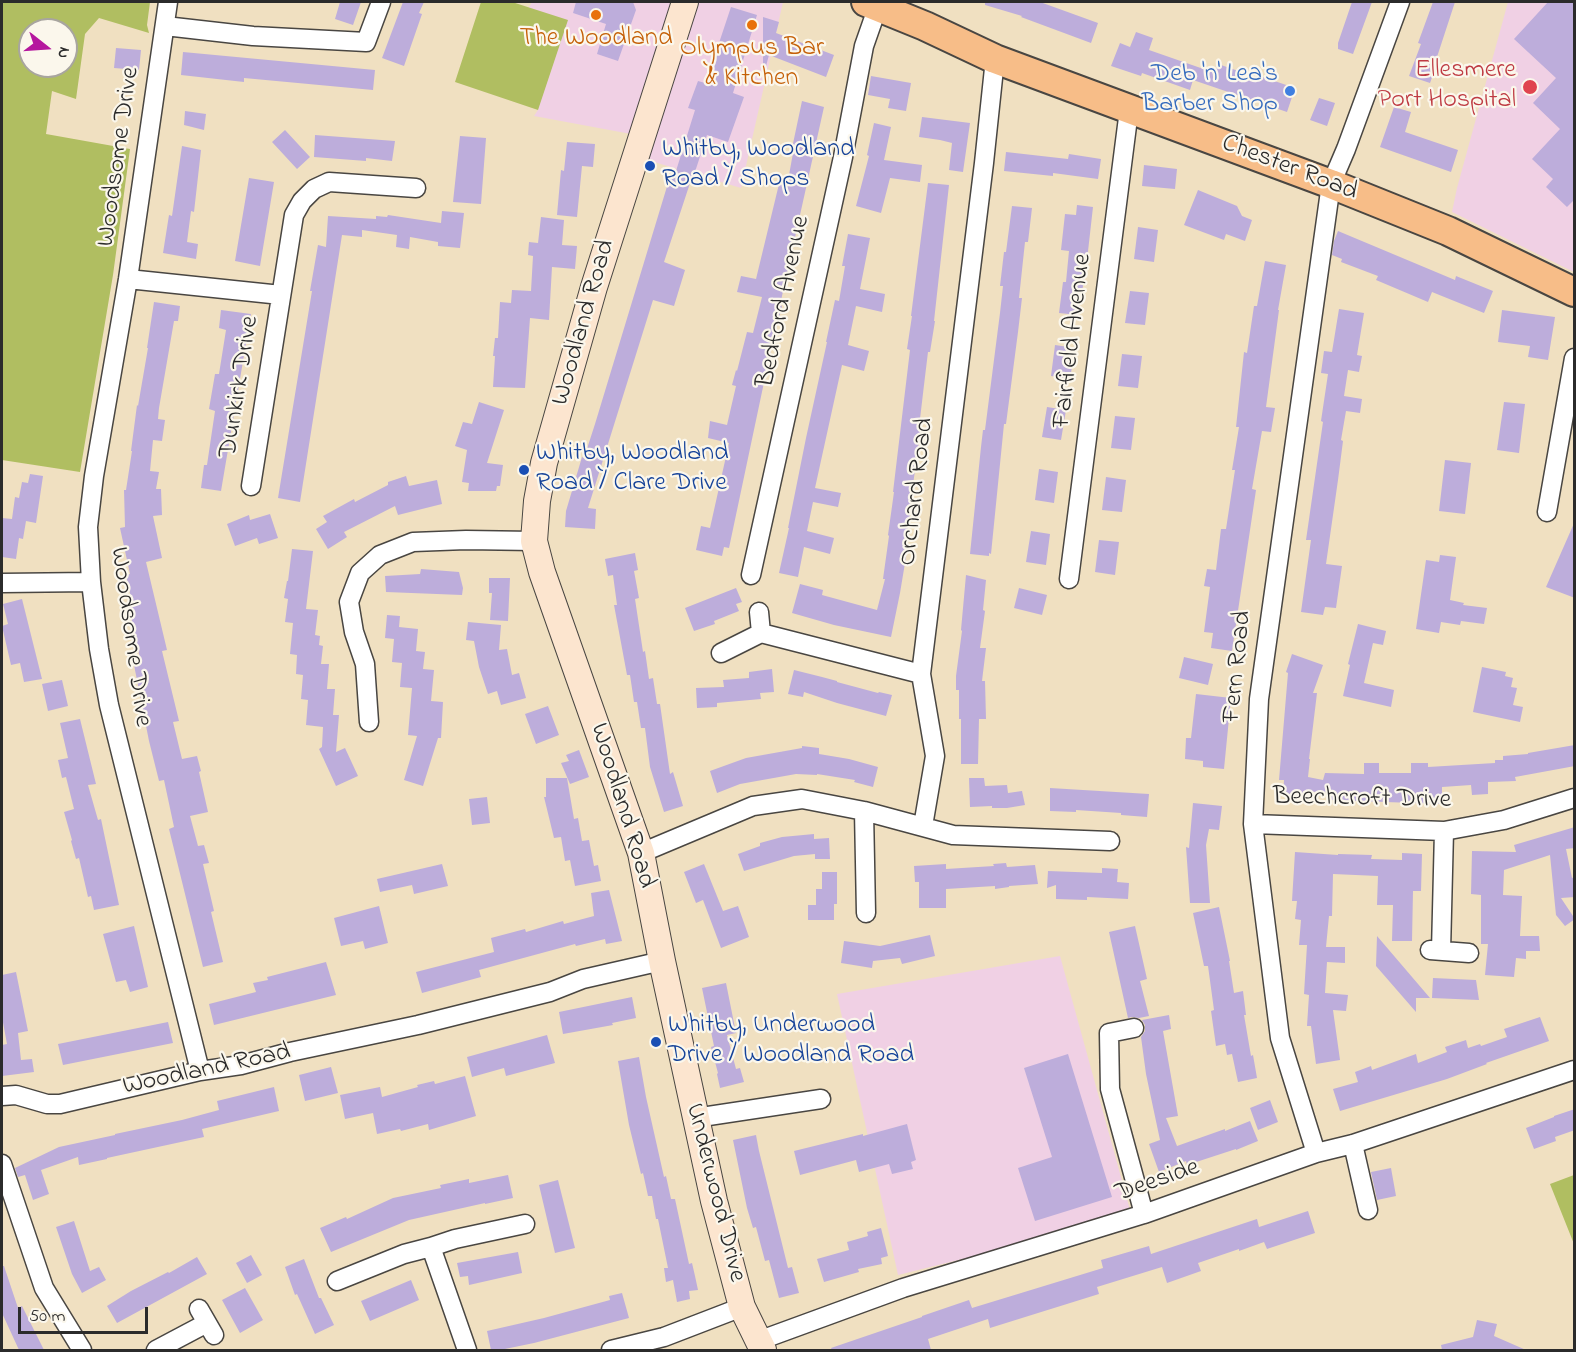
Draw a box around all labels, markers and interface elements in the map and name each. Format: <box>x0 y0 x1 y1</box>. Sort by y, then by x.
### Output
marker: The Woodland <box>589 8 603 22</box>
north arrow <box>18 18 78 78</box>
marker: Olympus Bar & Kitchen <box>745 18 759 32</box>
place label: The Woodland <box>519 24 673 56</box>
place label: Olympus Bar & Kitchen <box>680 34 824 96</box>
text: N <box>50 44 76 61</box>
place label: Ellesmere Port Hospital <box>1378 56 1516 118</box>
place label: Deb 'n' Lea's Barber Shop <box>1142 60 1278 122</box>
street label: Woodsome Drive <box>92 65 148 249</box>
marker: Ellesmere Port Hospital <box>1521 78 1539 96</box>
marker: Deb 'n' Lea's Barber Shop <box>1283 84 1297 98</box>
street label: Chester Road <box>1217 129 1361 209</box>
place label: Whitby, Woodland Road / Shops <box>662 135 855 196</box>
marker: Whitby, Woodland Road / Shops <box>643 159 657 173</box>
street label: Bedford Avenue <box>752 213 818 391</box>
street label: Woodland Road <box>546 237 624 409</box>
street label: Fairfield Avenue <box>1048 252 1100 430</box>
street label: Dunkirk Drive <box>214 314 268 460</box>
street label: Orchard Road <box>893 416 943 568</box>
place label: Whitby, Woodland Road / Clare Drive <box>536 439 729 500</box>
marker: Whitby, Woodland Road / Clare Drive <box>517 463 531 477</box>
street label: Woodsome Drive <box>101 545 157 729</box>
street label: Fern Road <box>1218 609 1260 725</box>
street label: Woodland Road <box>581 720 661 892</box>
street label: Beechcroft Drive <box>1273 783 1451 817</box>
place label: Whitby, Underwood Drive / Woodland Road <box>668 1011 914 1072</box>
marker: Whitby, Underwood Drive / Woodland Road <box>649 1035 663 1049</box>
street label: Woodland Road <box>120 1038 294 1104</box>
street label: Underwood Drive <box>677 1101 751 1285</box>
street label: Deeside <box>1112 1153 1204 1211</box>
scale bar <box>21 1295 152 1333</box>
text: 50 m <box>29 1304 66 1330</box>

